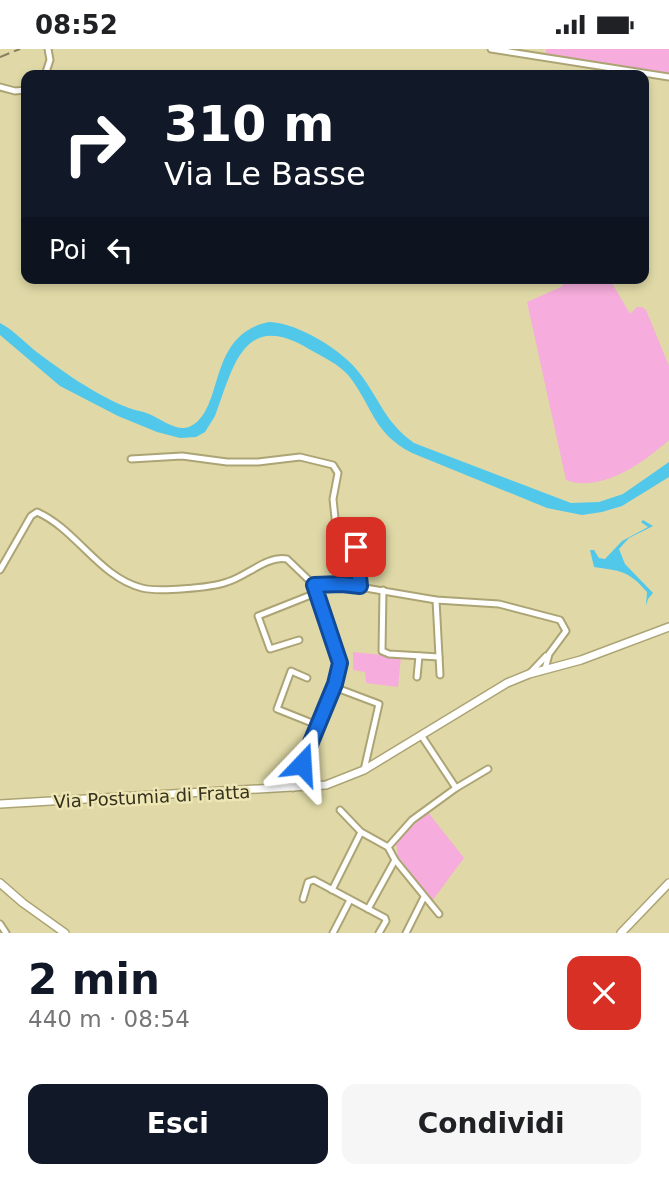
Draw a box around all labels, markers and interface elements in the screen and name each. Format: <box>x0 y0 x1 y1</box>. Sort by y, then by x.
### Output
text: 08:52 <box>35 10 118 40</box>
text: 310 m <box>164 96 334 153</box>
icon: right <box>49 98 140 189</box>
text: Via Le Basse <box>164 155 366 193</box>
icon: left <box>101 231 139 269</box>
text: Poi <box>49 235 87 265</box>
pin <box>326 517 386 577</box>
icon: arrive <box>337 528 375 566</box>
position arrow <box>265 727 339 801</box>
street label: Via Postumia di Fratta <box>53 781 251 812</box>
text: 2 min <box>28 955 160 1004</box>
button: close <box>567 956 641 1030</box>
text: 440 m · 08:54 <box>28 1006 190 1032</box>
button: Esci <box>28 1084 328 1164</box>
button: Condividi <box>342 1084 641 1164</box>

